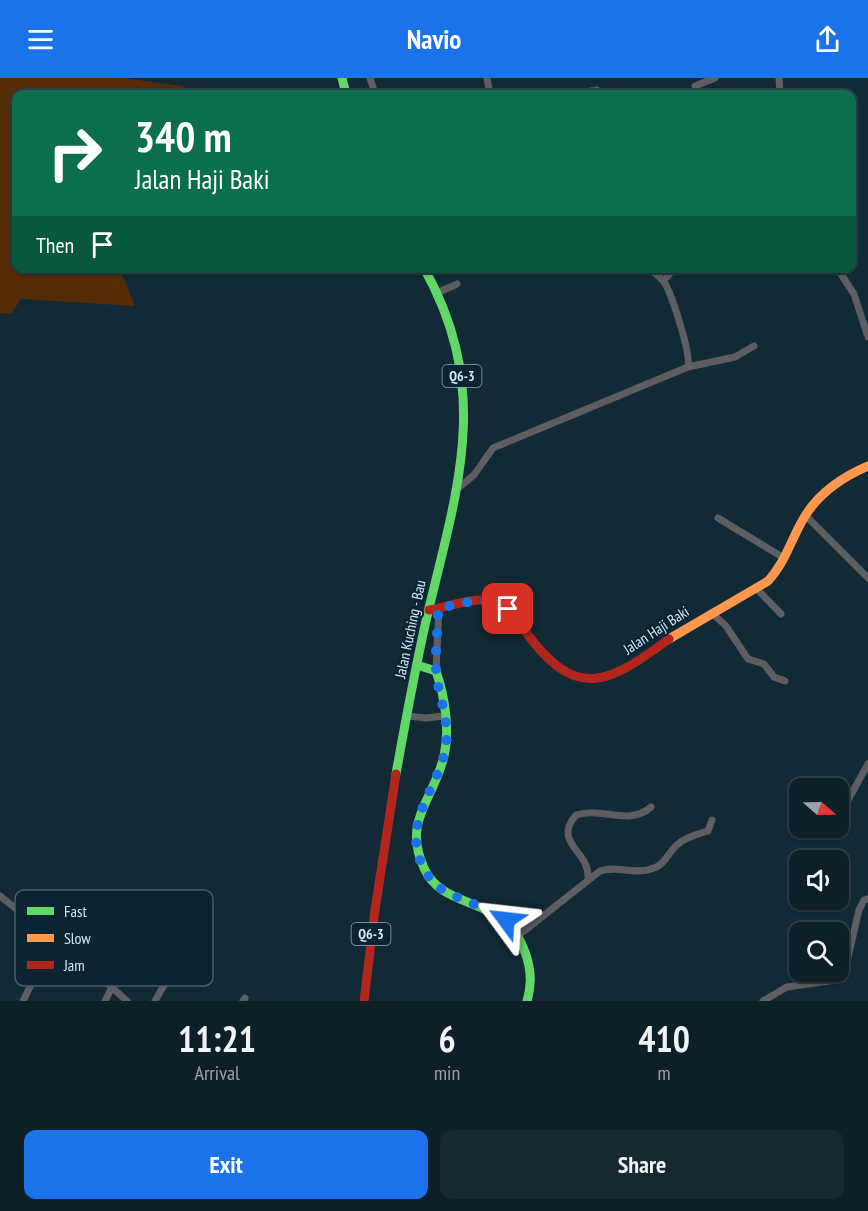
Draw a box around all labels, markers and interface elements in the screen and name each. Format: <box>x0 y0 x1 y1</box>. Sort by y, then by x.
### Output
text: Navio <box>407 22 461 56</box>
icon: menu <box>24 23 57 56</box>
icon: share <box>811 23 844 56</box>
text: 340 m <box>135 109 232 164</box>
icon: right <box>36 114 114 192</box>
text: Jalan Haji Baki <box>135 162 270 196</box>
icon: arrive <box>86 228 119 261</box>
text: Then <box>36 231 74 259</box>
road number: Q6-3 <box>442 365 482 387</box>
street label: Jalan Kuching - Bau <box>390 578 430 681</box>
pin <box>482 583 533 634</box>
icon: arrive <box>491 592 524 625</box>
street label: Jalan Haji Baki <box>619 602 693 659</box>
north arrow <box>789 778 849 838</box>
map controls <box>789 778 849 982</box>
button: sound <box>789 850 849 910</box>
position arrow <box>474 888 538 952</box>
legend <box>15 890 213 986</box>
text: Fast <box>64 901 87 921</box>
button: search <box>789 922 849 982</box>
road number: Q6-3 <box>352 923 391 945</box>
text: Slow <box>64 928 91 948</box>
text: Jam <box>63 955 85 975</box>
text: 11:21 <box>178 1015 256 1062</box>
text: 6 <box>438 1015 456 1062</box>
text: 410 <box>638 1015 690 1062</box>
text: Arrival <box>194 1060 240 1086</box>
text: min <box>434 1060 460 1086</box>
text: m <box>658 1060 671 1086</box>
button: Exit <box>24 1130 428 1199</box>
button: Share <box>440 1130 844 1199</box>

